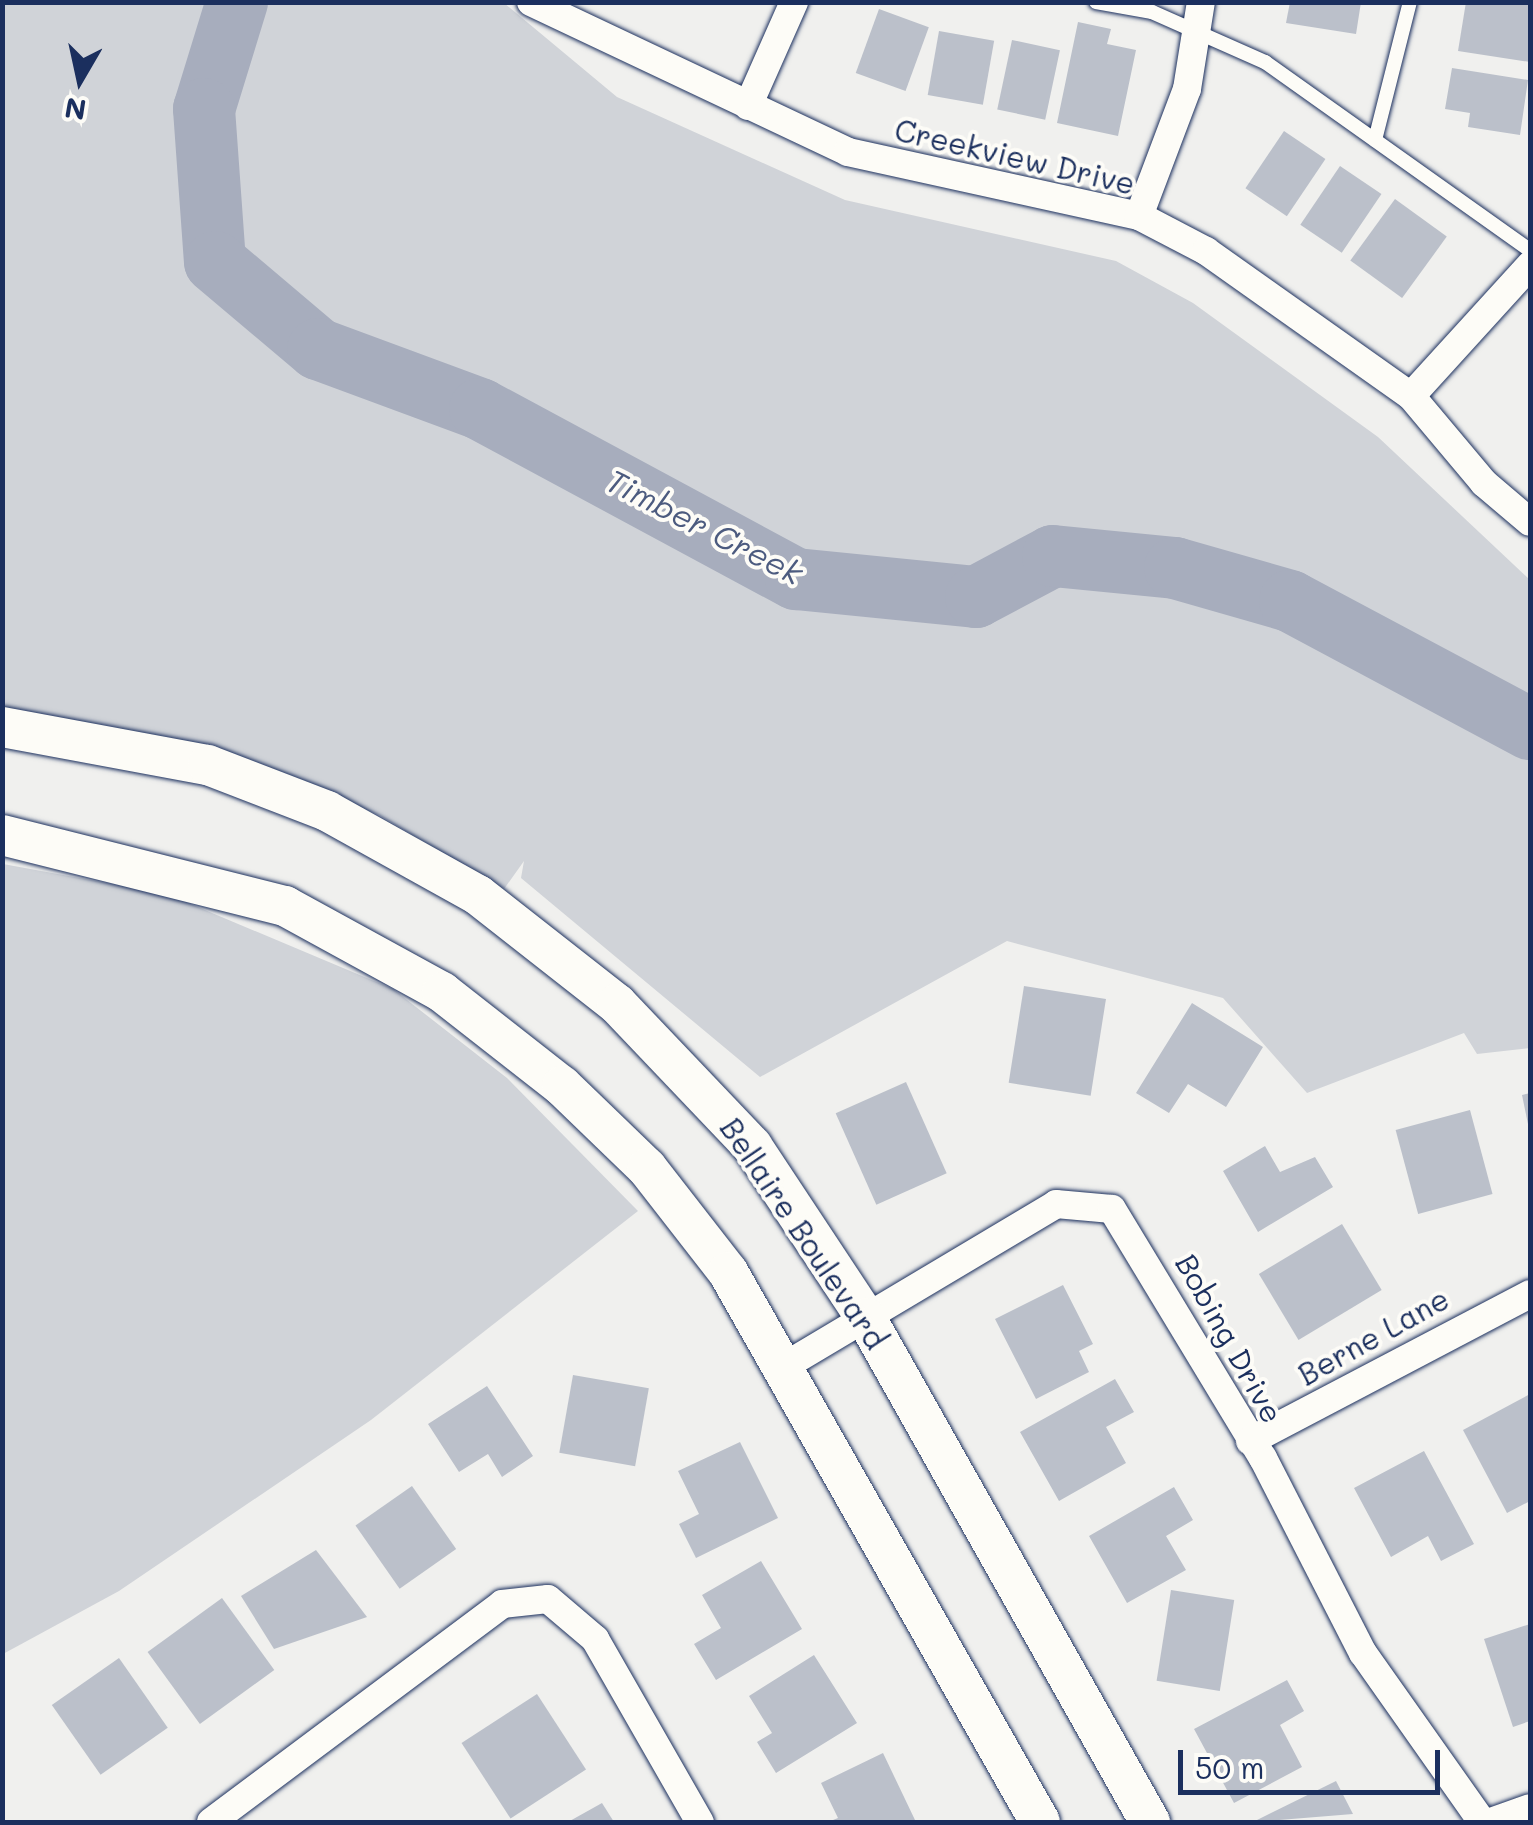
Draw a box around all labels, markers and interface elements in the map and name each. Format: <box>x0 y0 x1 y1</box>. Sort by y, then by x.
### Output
north arrow <box>30 30 130 130</box>
text: N <box>62 90 89 129</box>
street label: Creekview Drive <box>891 111 1139 201</box>
water label: Timber Creek <box>600 460 810 592</box>
street label: Bellaire Boulevard <box>713 1111 895 1355</box>
street label: Bobing Drive <box>1169 1247 1291 1429</box>
street label: Berne Lane <box>1291 1280 1455 1392</box>
scale bar <box>1183 1730 1446 1792</box>
text: 50 m <box>1195 1747 1265 1787</box>

